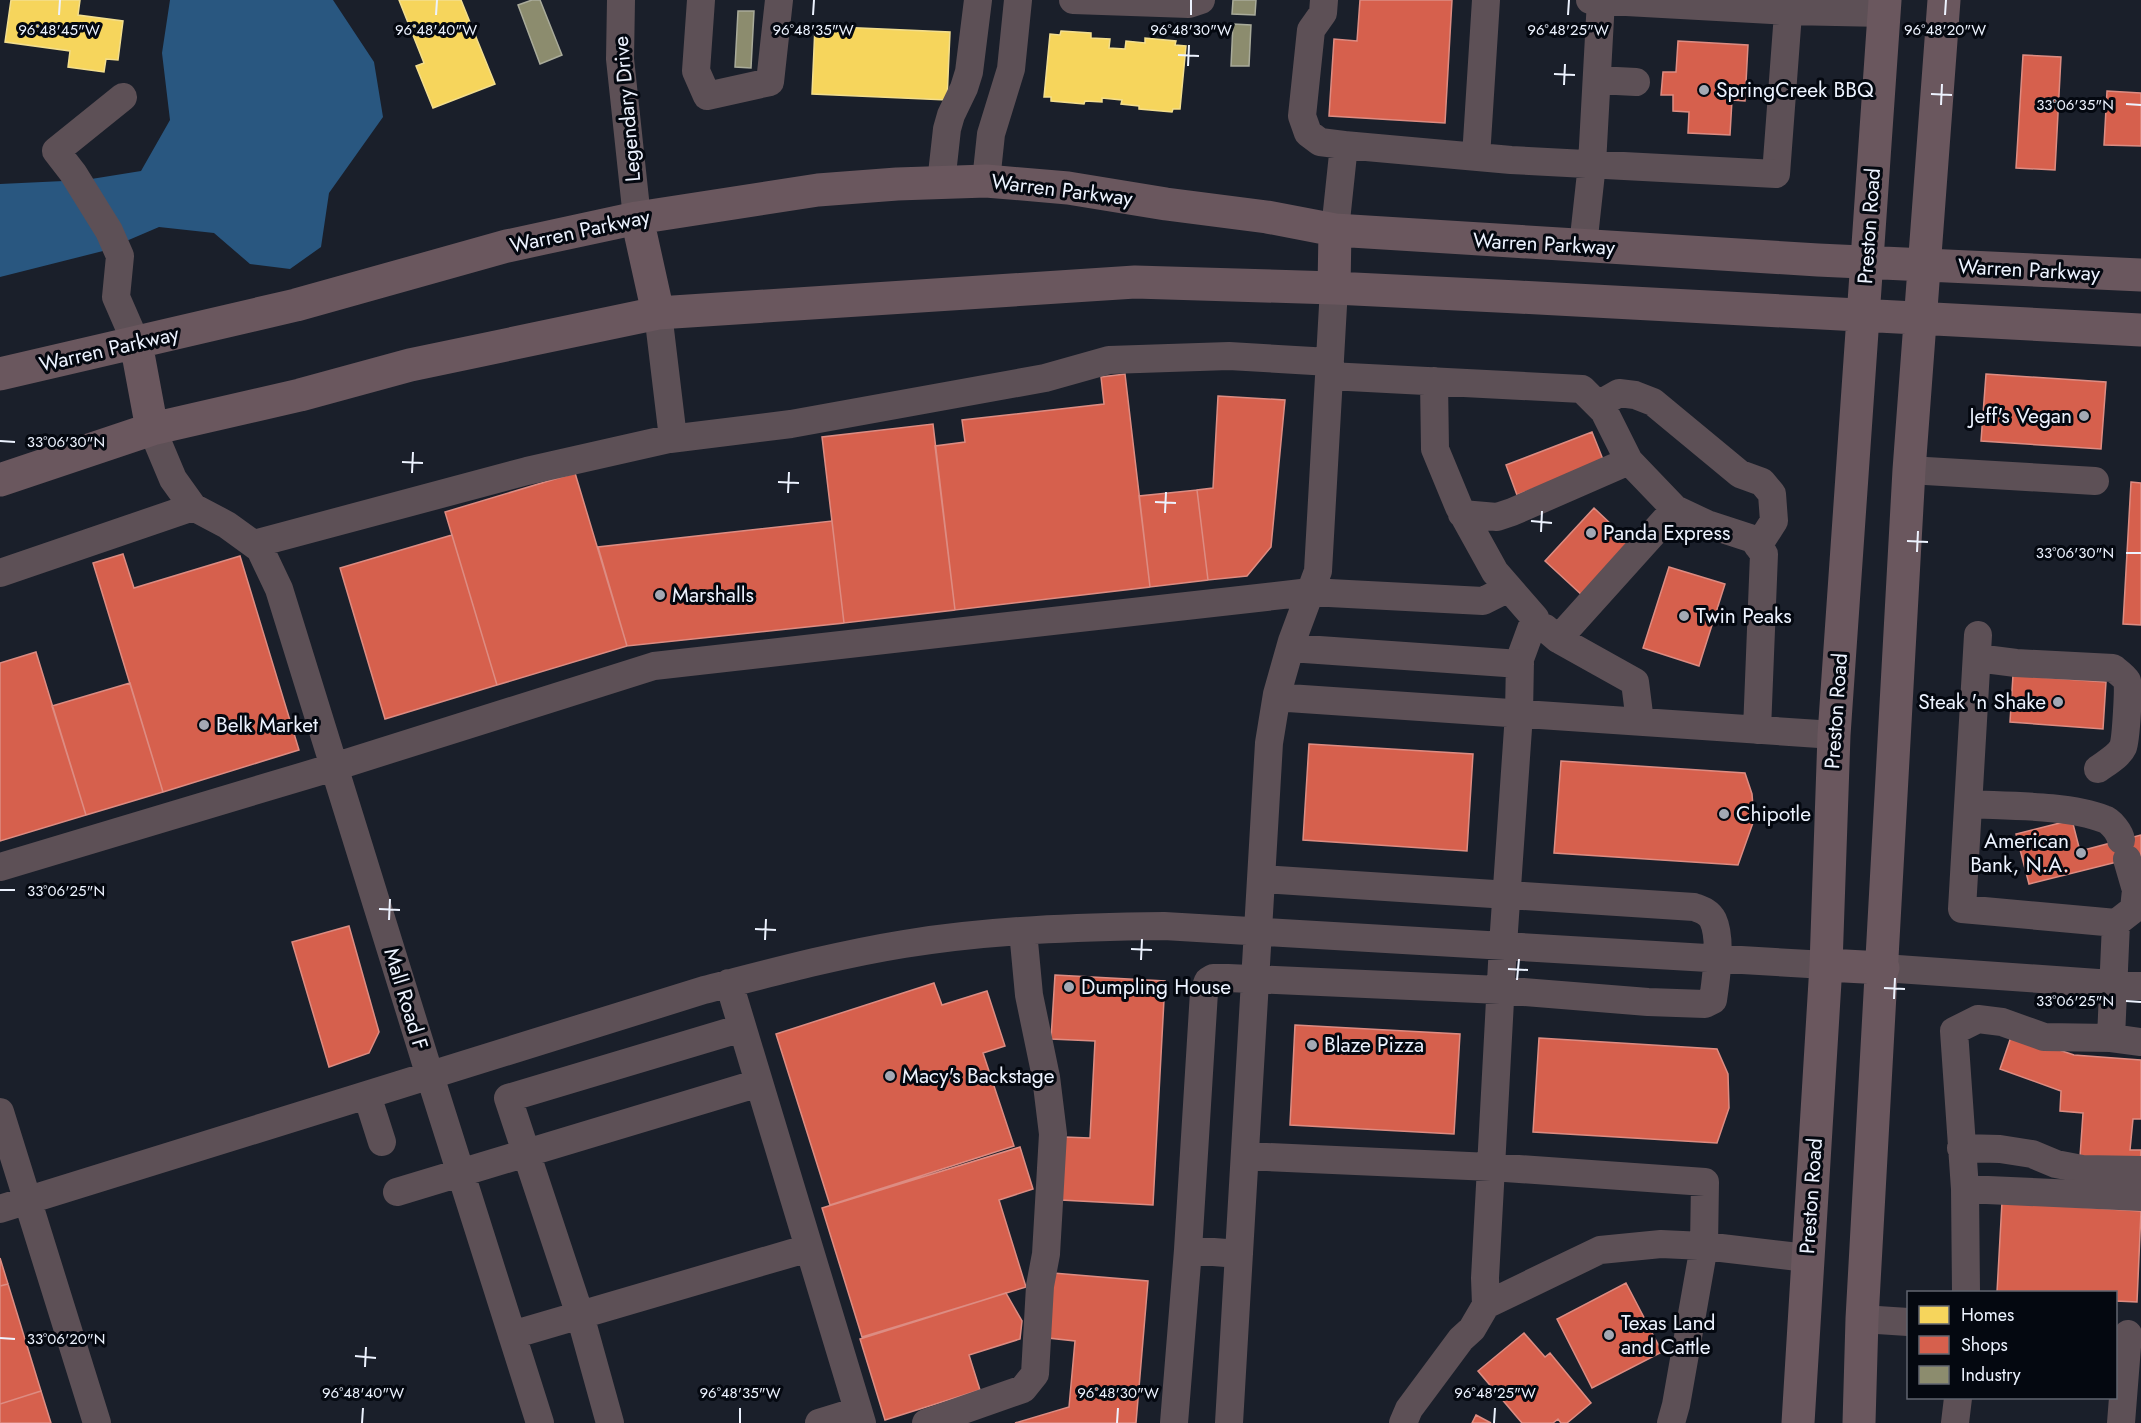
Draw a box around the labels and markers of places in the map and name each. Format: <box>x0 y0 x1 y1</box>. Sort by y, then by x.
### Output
place label: SpringCreek BBQ <box>1716 75 1874 105</box>
marker: SpringCreek BBQ <box>1697 83 1711 97</box>
place label: Jeff's Vegan <box>1966 401 2072 431</box>
marker: Jeff's Vegan <box>2077 409 2091 423</box>
place label: Panda Express <box>1603 518 1730 548</box>
marker: Panda Express <box>1584 526 1598 540</box>
place label: Marshalls <box>672 580 754 610</box>
marker: Marshalls <box>653 588 667 602</box>
place label: Twin Peaks <box>1696 601 1792 631</box>
marker: Twin Peaks <box>1677 609 1691 623</box>
place label: Steak 'n Shake <box>1918 687 2046 717</box>
marker: Steak 'n Shake <box>2051 695 2065 709</box>
place label: Belk Market <box>216 710 318 740</box>
marker: Belk Market <box>197 718 211 732</box>
place label: Chipotle <box>1736 799 1811 829</box>
marker: Chipotle <box>1717 807 1731 821</box>
place label: American Bank, N.A. <box>1970 826 2069 880</box>
marker: American Bank, N.A. <box>2074 846 2088 860</box>
place label: Dumpling House <box>1081 972 1231 1002</box>
marker: Dumpling House <box>1062 980 1076 994</box>
place label: Blaze Pizza <box>1324 1030 1424 1060</box>
marker: Blaze Pizza <box>1305 1038 1319 1052</box>
place label: Macy's Backstage <box>902 1061 1055 1091</box>
marker: Macy's Backstage <box>883 1069 897 1083</box>
place label: Texas Land and Cattle <box>1621 1308 1715 1362</box>
marker: Texas Land and Cattle <box>1602 1328 1616 1342</box>

